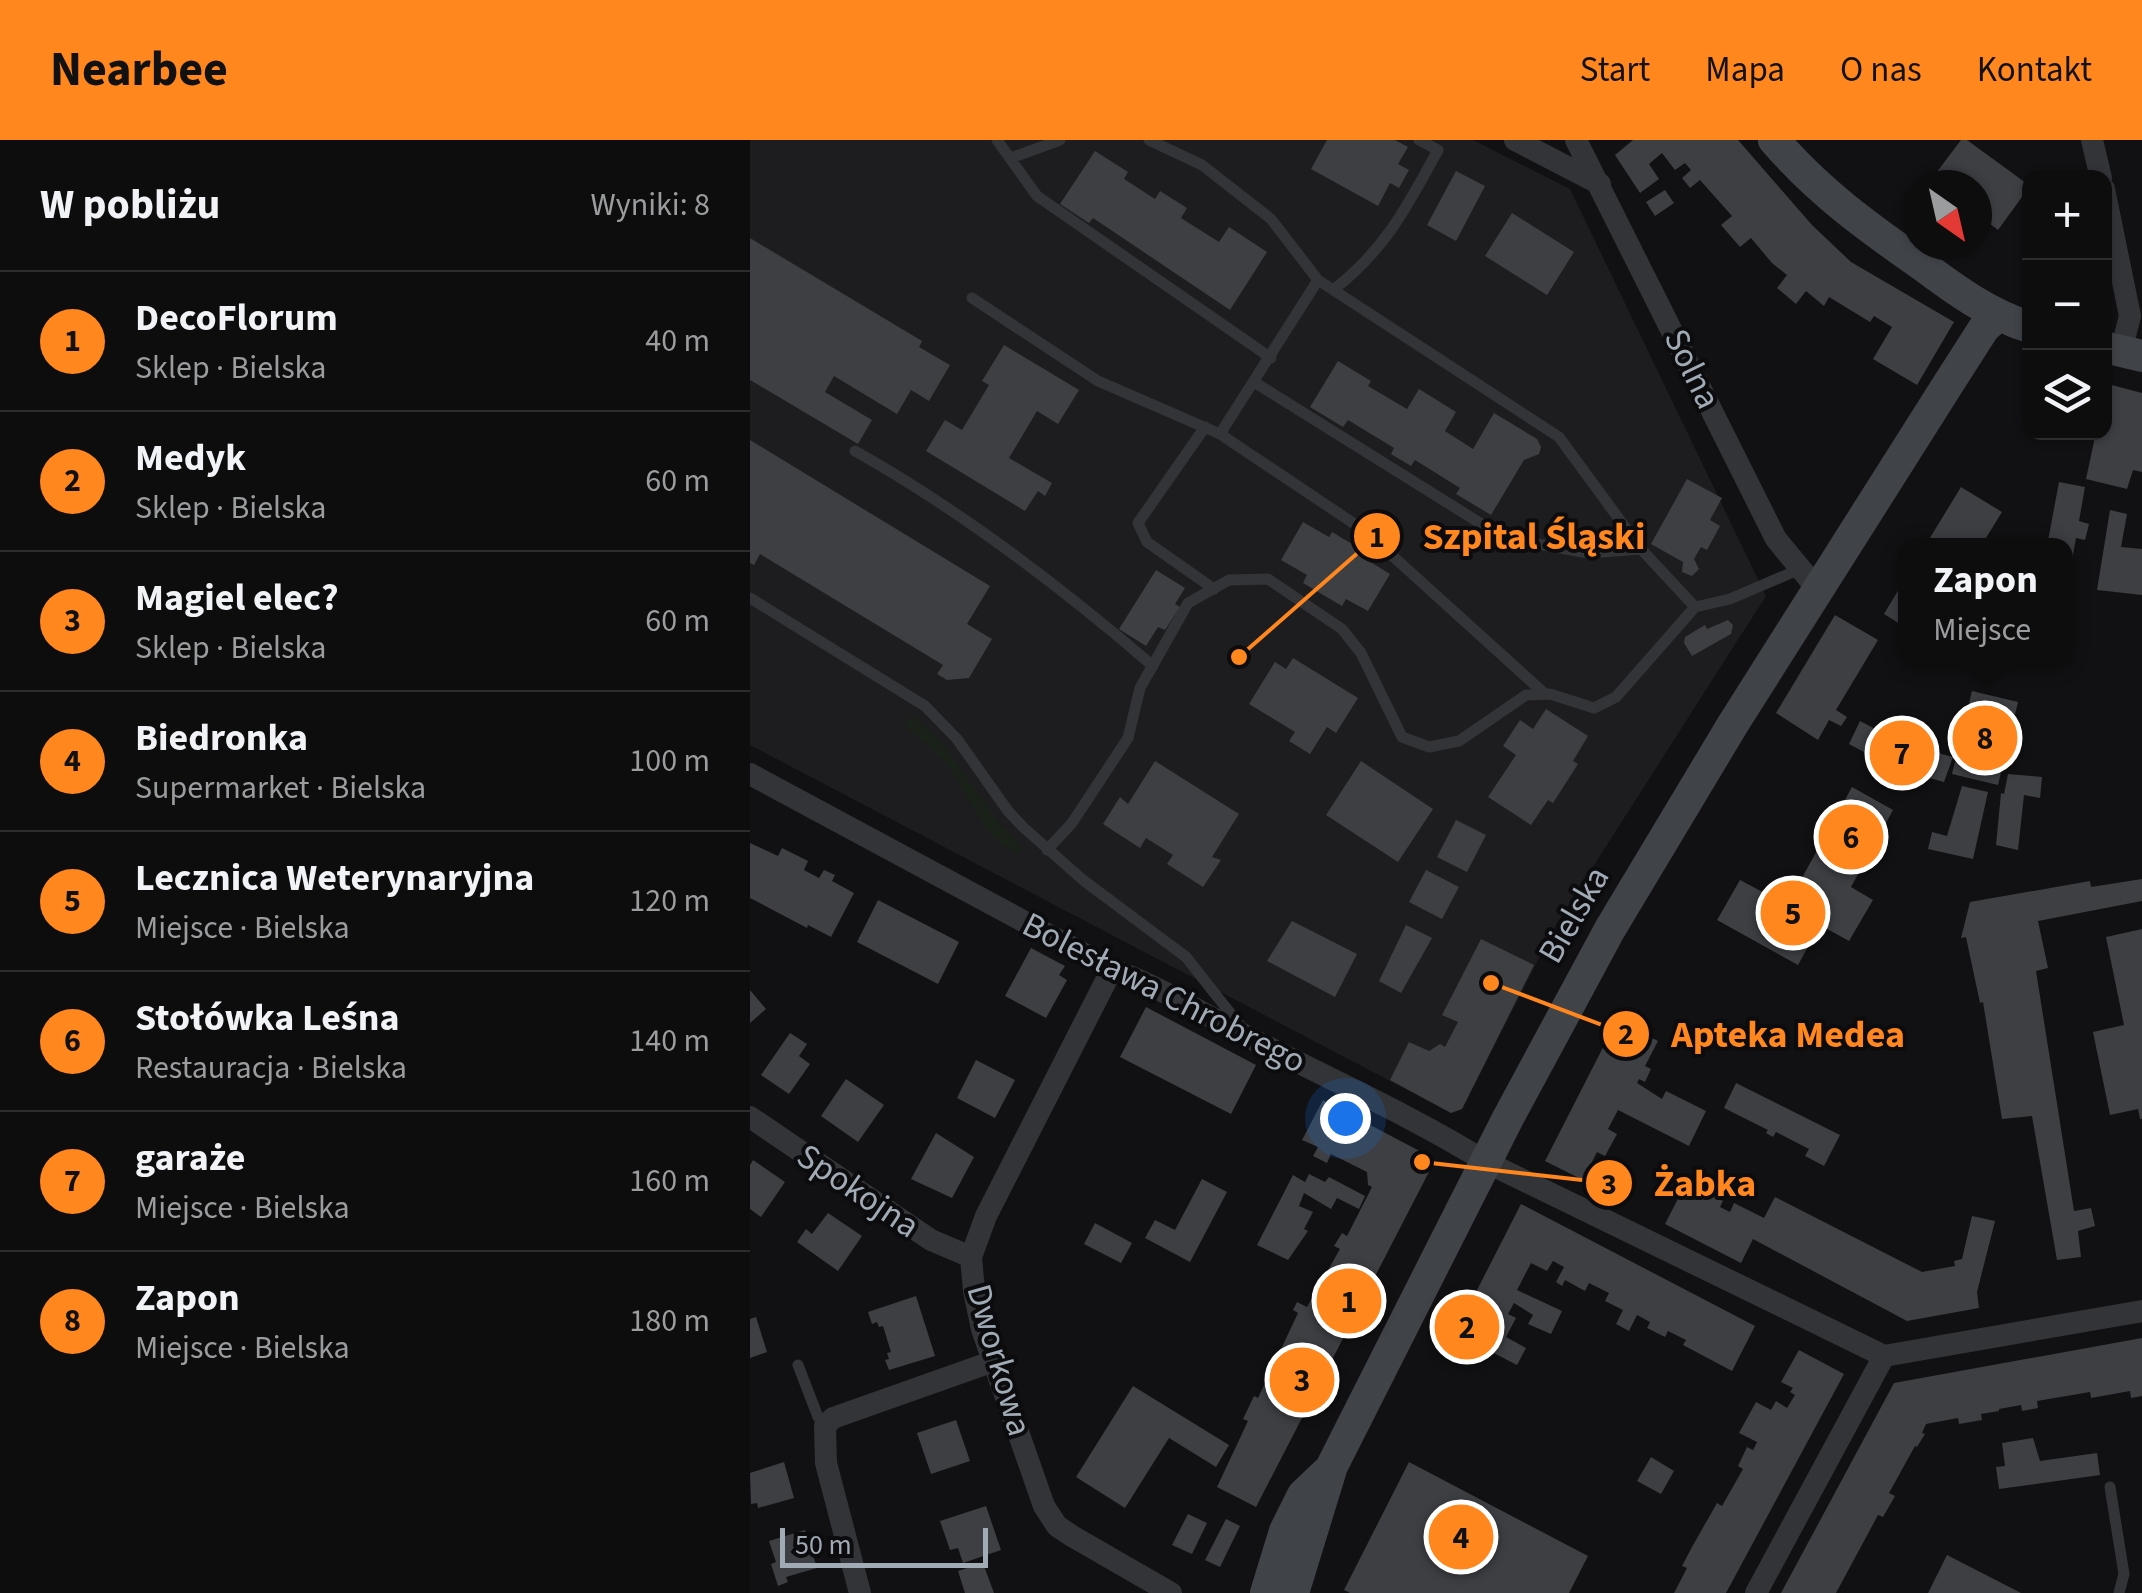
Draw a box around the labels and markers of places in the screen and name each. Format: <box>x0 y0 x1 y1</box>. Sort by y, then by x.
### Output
callout: Szpital Śląski <box>1352 502 1665 570</box>
pin: 8 <box>1952 700 2018 776</box>
pin: 7 <box>1870 716 1934 790</box>
pin: 6 <box>1818 800 1884 874</box>
pin: 5 <box>1760 876 1826 950</box>
callout: Apteka Medea <box>1601 1000 1925 1068</box>
callout: Żabka <box>1584 1149 1776 1217</box>
pin: 1 <box>1316 1264 1382 1338</box>
pin: 2 <box>1434 1290 1500 1364</box>
pin: 3 <box>1270 1342 1334 1418</box>
pin: 4 <box>1428 1500 1494 1574</box>

